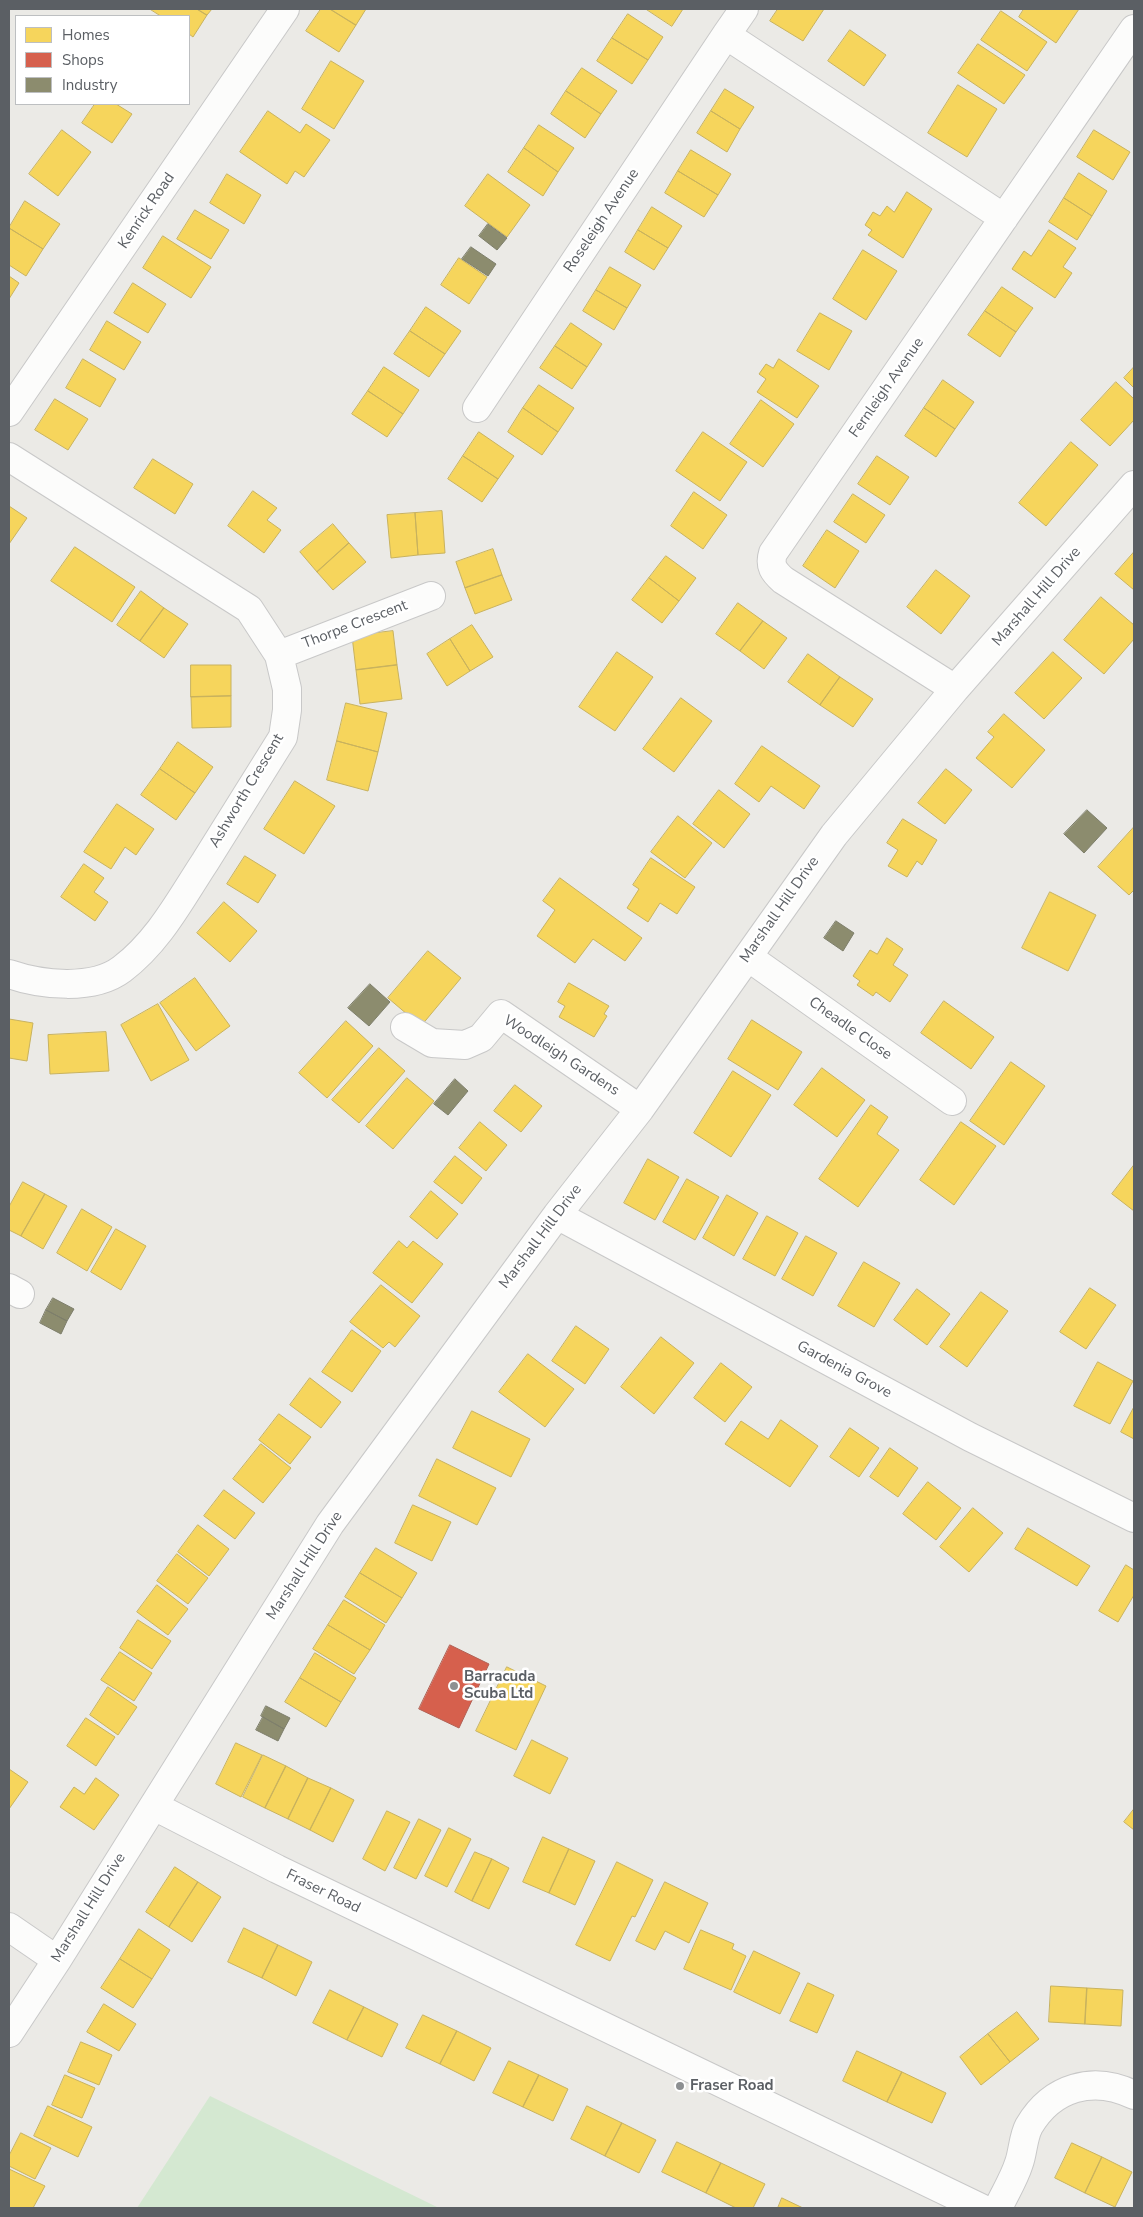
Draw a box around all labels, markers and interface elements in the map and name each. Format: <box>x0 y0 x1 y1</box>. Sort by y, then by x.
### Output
legend <box>15 15 190 105</box>
text: Homes <box>62 25 110 45</box>
text: Shops <box>62 50 104 70</box>
text: Industry <box>62 75 117 95</box>
street label: Roseleigh Avenue <box>561 166 643 276</box>
street label: Kenrick Road <box>115 170 179 252</box>
street label: Fernleigh Avenue <box>846 335 928 441</box>
street label: Marshall Hill Drive <box>989 544 1085 650</box>
street label: Thorpe Crescent <box>300 597 410 653</box>
street label: Ashworth Crescent <box>206 731 288 851</box>
street label: Marshall Hill Drive <box>737 853 823 967</box>
street label: Cheadle Close <box>805 994 895 1064</box>
street label: Woodleigh Gardens <box>500 1012 622 1100</box>
street label: Marshall Hill Drive <box>496 1181 586 1293</box>
street label: Gardenia Grove <box>794 1337 894 1403</box>
street label: Marshall Hill Drive <box>263 1508 347 1624</box>
place label: Barracuda Scuba Ltd <box>464 1668 535 1703</box>
marker: Barracuda Scuba Ltd <box>448 1680 460 1692</box>
street label: Marshall Hill Drive <box>48 1850 130 1966</box>
street label: Fraser Road <box>283 1866 363 1918</box>
place label: Fraser Road <box>690 2077 774 2095</box>
marker: Fraser Road <box>674 2080 686 2092</box>

